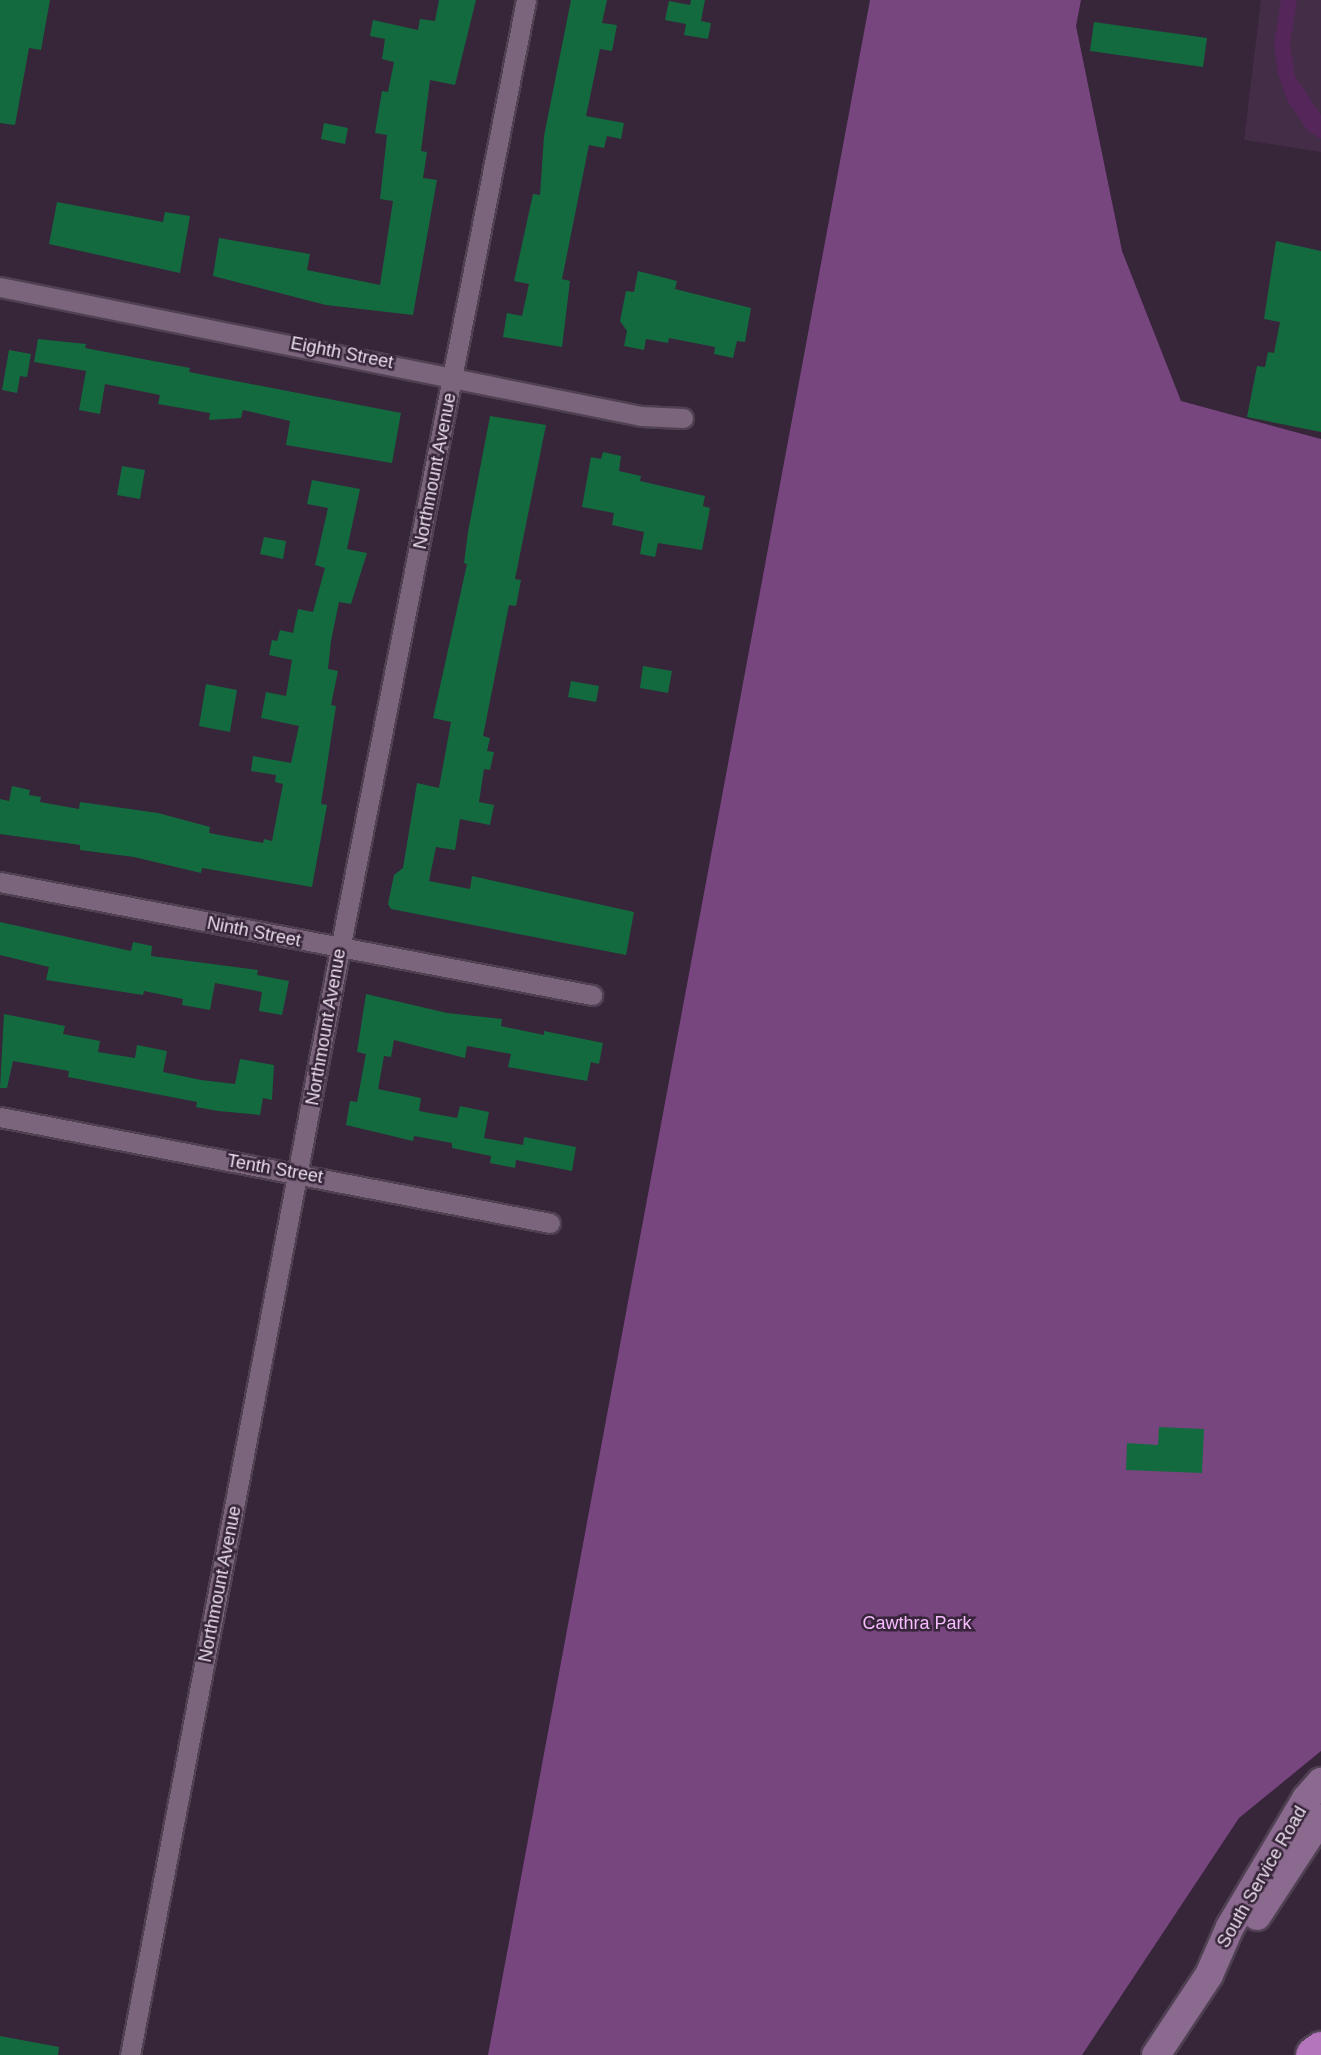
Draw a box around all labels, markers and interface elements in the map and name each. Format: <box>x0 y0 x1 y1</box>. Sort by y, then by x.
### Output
street label: Eighth Street <box>289 332 395 374</box>
street label: Northmount Avenue <box>409 391 461 551</box>
street label: Ninth Street <box>205 912 303 952</box>
street label: Northmount Avenue <box>301 946 351 1108</box>
street label: Tenth Street <box>225 1150 325 1188</box>
street label: Northmount Avenue <box>194 1504 246 1664</box>
park label: Cawthra Park <box>862 1612 972 1634</box>
street label: South Service Road <box>1213 1802 1311 1952</box>

